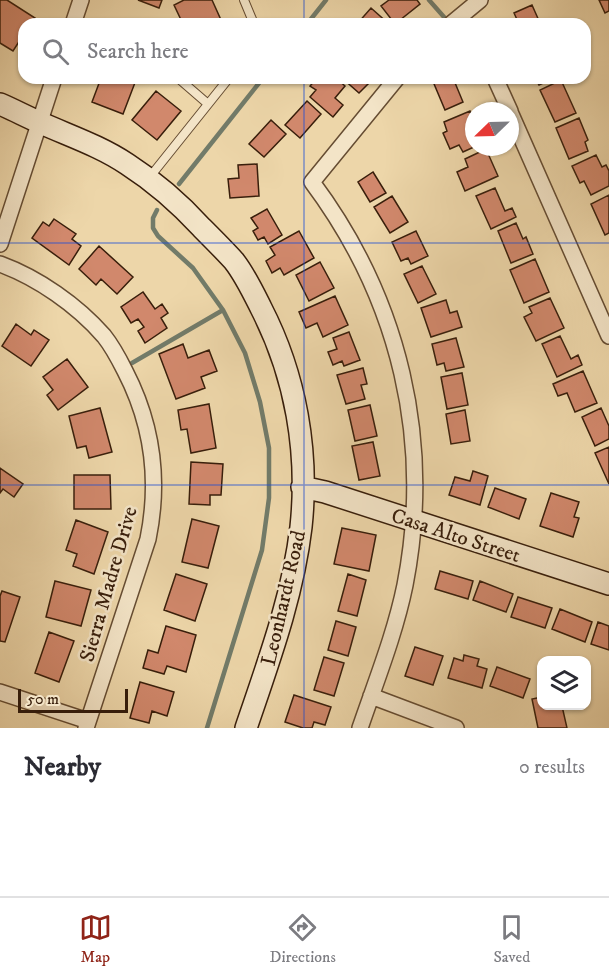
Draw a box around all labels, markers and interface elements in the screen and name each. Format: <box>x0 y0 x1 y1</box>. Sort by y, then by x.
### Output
search box <box>18 18 591 84</box>
icon: search <box>39 35 72 68</box>
text: Search here <box>87 38 189 65</box>
north arrow <box>465 102 519 156</box>
street label: Sierra Madre Drive <box>74 503 144 665</box>
street label: Casa Alto Street <box>388 503 524 569</box>
street label: Leonhardt Road <box>256 528 312 668</box>
map controls <box>537 656 591 710</box>
button: layers <box>537 656 591 710</box>
scale bar <box>18 686 128 714</box>
text: 50 m <box>27 689 59 709</box>
text: Nearby <box>24 751 101 784</box>
text: 0 results <box>519 755 585 780</box>
tab: Map <box>79 911 112 967</box>
tab: Directions <box>269 911 336 967</box>
tab: Saved <box>493 911 530 967</box>

